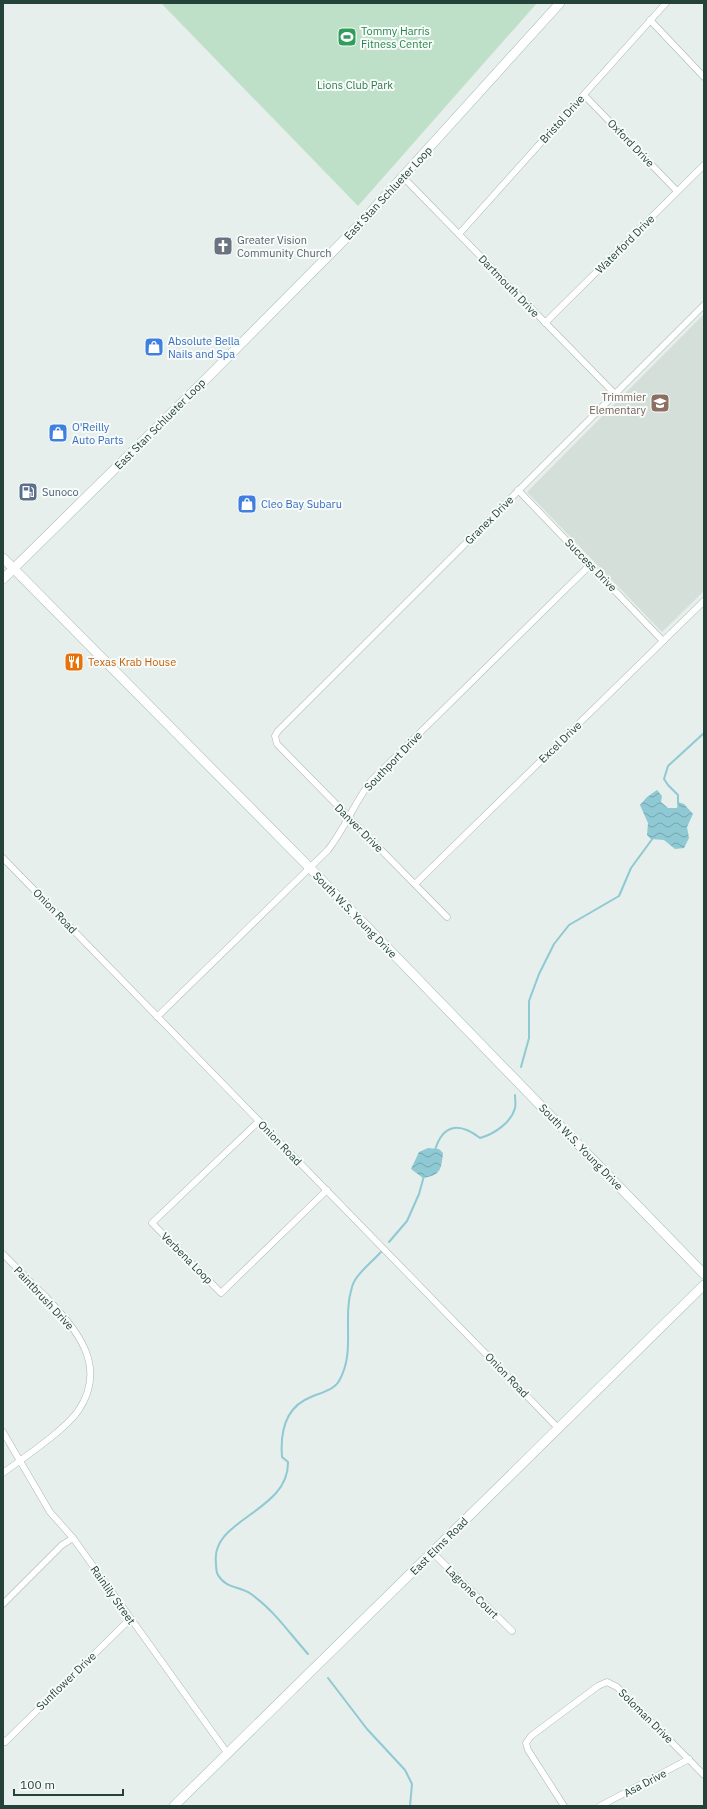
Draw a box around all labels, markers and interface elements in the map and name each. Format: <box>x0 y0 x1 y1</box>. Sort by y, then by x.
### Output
place label: Tommy Harris Fitness Center <box>361 24 432 51</box>
sports icon: Tommy Harris Fitness Center <box>336 26 358 48</box>
park label: Lions Club Park <box>317 78 393 92</box>
street label: Bristol Drive <box>537 92 587 146</box>
street label: Oxford Drive <box>605 116 657 170</box>
street label: East Stan Schlueter Loop <box>341 143 435 243</box>
street label: Waterford Drive <box>593 212 657 276</box>
place label: Greater Vision Community Church <box>237 233 331 260</box>
church icon: Greater Vision Community Church <box>212 235 234 257</box>
street label: Dartmouth Drive <box>476 252 542 320</box>
place label: Absolute Bella Nails and Spa <box>168 334 240 361</box>
shop icon: Absolute Bella Nails and Spa <box>143 336 165 358</box>
street label: East Stan Schlueter Loop <box>112 376 208 472</box>
place label: Trimmier Elementary <box>589 390 646 417</box>
school or university icon: Trimmier Elementary <box>649 392 671 414</box>
place label: O'Reilly Auto Parts <box>72 420 124 447</box>
shop icon: O'Reilly Auto Parts <box>47 422 69 444</box>
fuel station icon: Sunoco <box>17 481 39 503</box>
place label: Sunoco <box>42 485 79 499</box>
shop icon: Cleo Bay Subaru <box>236 493 258 515</box>
street label: Granex Drive <box>462 493 516 547</box>
place label: Cleo Bay Subaru <box>261 497 342 511</box>
street label: Success Drive <box>562 536 620 594</box>
restaurant icon: Texas Krab House <box>63 651 85 673</box>
place label: Texas Krab House <box>88 655 176 669</box>
street label: Excel Drive <box>536 718 584 766</box>
street label: Southport Drive <box>361 728 425 794</box>
street label: Danver Drive <box>332 801 386 855</box>
street label: South W.S. Young Drive <box>310 869 400 961</box>
street label: Onion Road <box>30 886 80 936</box>
street label: South W.S. Young Drive <box>536 1101 626 1193</box>
street label: Onion Road <box>255 1118 305 1168</box>
street label: Verbena Loop <box>158 1229 216 1287</box>
street label: Paintbrush Drive <box>11 1263 77 1333</box>
street label: Onion Road <box>482 1350 532 1400</box>
street label: East Elms Road <box>407 1514 471 1578</box>
street label: Rainlily Street <box>88 1563 139 1627</box>
street label: Lagrone Court <box>443 1563 502 1622</box>
street label: Sunflower Drive <box>33 1649 99 1713</box>
street label: Soloman Drive <box>616 1686 676 1746</box>
street label: Asa Drive <box>621 1766 669 1800</box>
scale bar <box>14 1771 123 1797</box>
text: 100 m <box>20 1777 55 1792</box>

